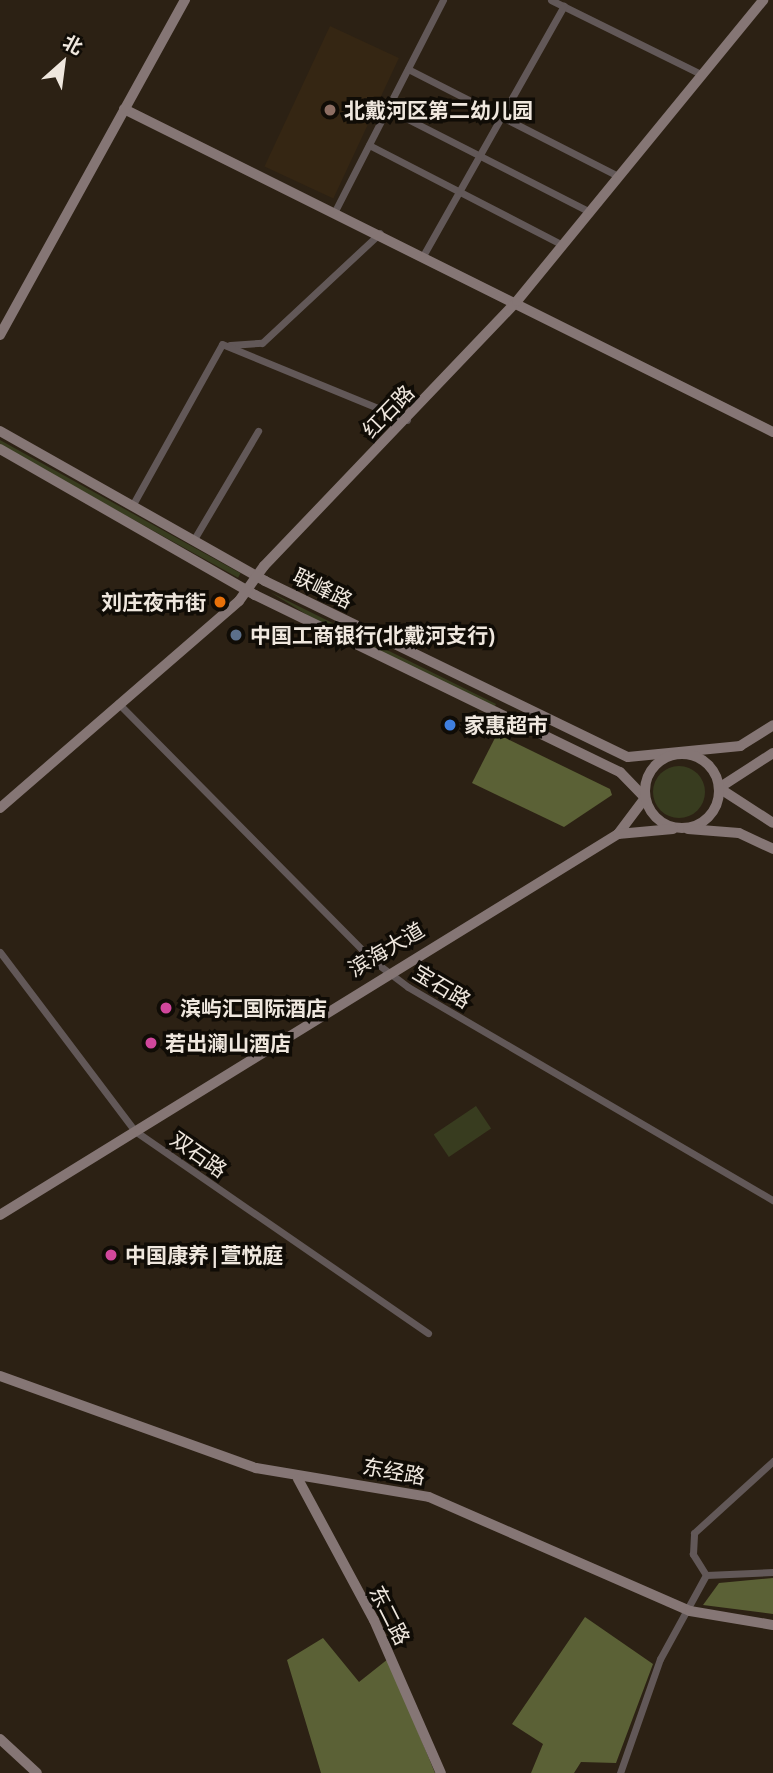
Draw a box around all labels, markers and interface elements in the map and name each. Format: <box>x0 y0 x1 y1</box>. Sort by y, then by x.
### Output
north arrow <box>28 28 98 98</box>
text: 北 <box>58 29 87 60</box>
place label: 北戴河区第二幼儿园 <box>344 97 533 123</box>
marker: 北戴河区第二幼儿园 <box>322 102 338 118</box>
street label: 红石路 <box>357 380 419 442</box>
street label: 联峰路 <box>289 563 357 613</box>
place label: 刘庄夜市街 <box>101 589 206 615</box>
marker: 刘庄夜市街 <box>212 594 228 610</box>
place label: 中国工商银行(北戴河支行) <box>250 622 495 648</box>
marker: 中国工商银行(北戴河支行) <box>228 627 244 643</box>
place label: 家惠超市 <box>464 712 548 738</box>
marker: 家惠超市 <box>442 717 458 733</box>
street label: 滨海大道 <box>344 917 428 981</box>
street label: 宝石路 <box>409 959 475 1013</box>
place label: 滨屿汇国际酒店 <box>180 995 327 1021</box>
marker: 滨屿汇国际酒店 <box>158 1000 174 1016</box>
place label: 若出澜山酒店 <box>165 1030 291 1056</box>
marker: 若出澜山酒店 <box>143 1035 159 1051</box>
street label: 双石路 <box>166 1126 232 1182</box>
place label: 中国康养|萱悦庭 <box>125 1242 284 1268</box>
marker: 中国康养|萱悦庭 <box>103 1247 119 1263</box>
street label: 东经路 <box>361 1453 427 1489</box>
street label: 东二路 <box>364 1581 416 1649</box>

